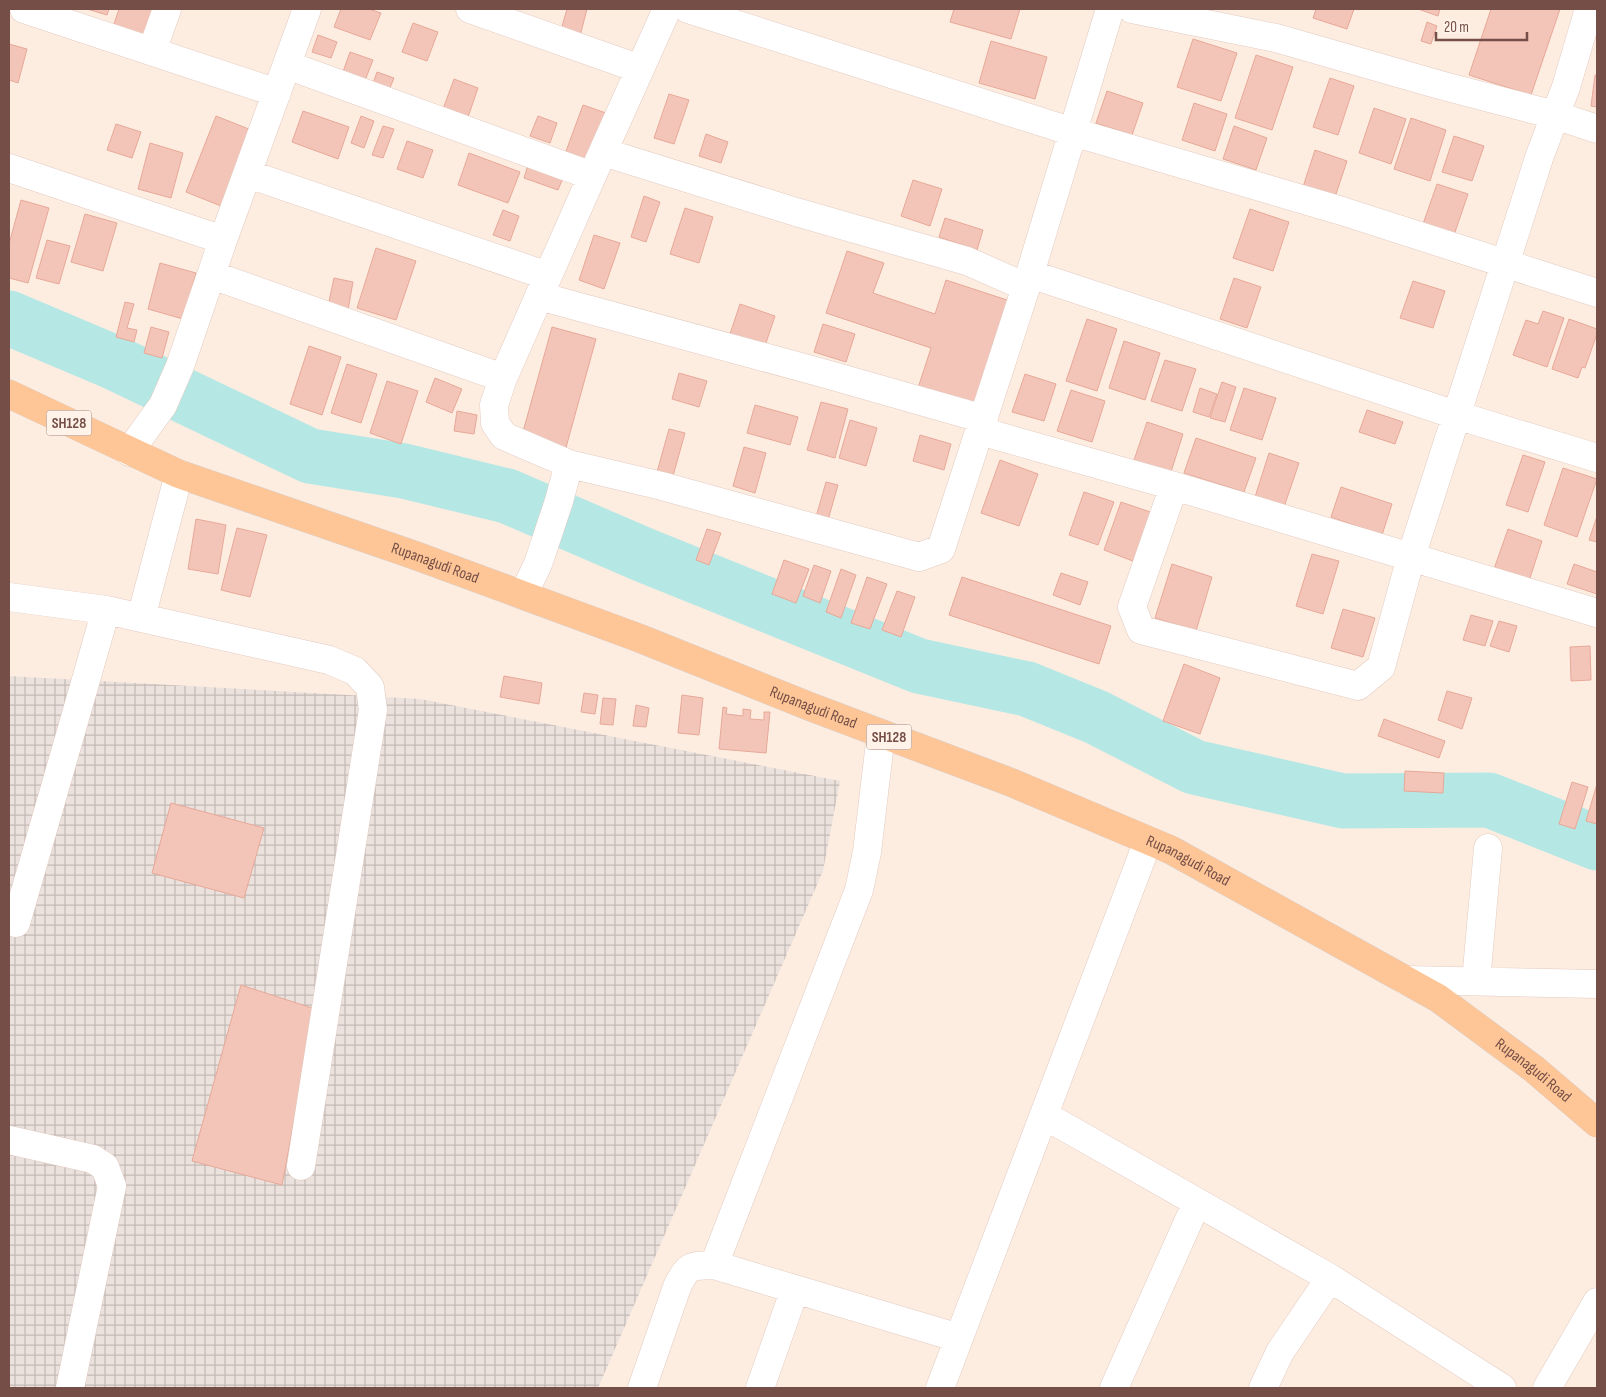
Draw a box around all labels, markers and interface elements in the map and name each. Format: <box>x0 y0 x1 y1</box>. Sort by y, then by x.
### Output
scale bar <box>1436 10 1527 42</box>
text: 20 m <box>1444 18 1469 37</box>
road number: SH128 <box>46 410 92 436</box>
street label: Rupanagudi Road <box>389 538 482 588</box>
street label: Rupanagudi Road <box>767 682 860 733</box>
road number: SH128 <box>866 724 912 750</box>
street label: Rupanagudi Road <box>1143 831 1233 890</box>
street label: Rupanagudi Road <box>1492 1034 1575 1106</box>

